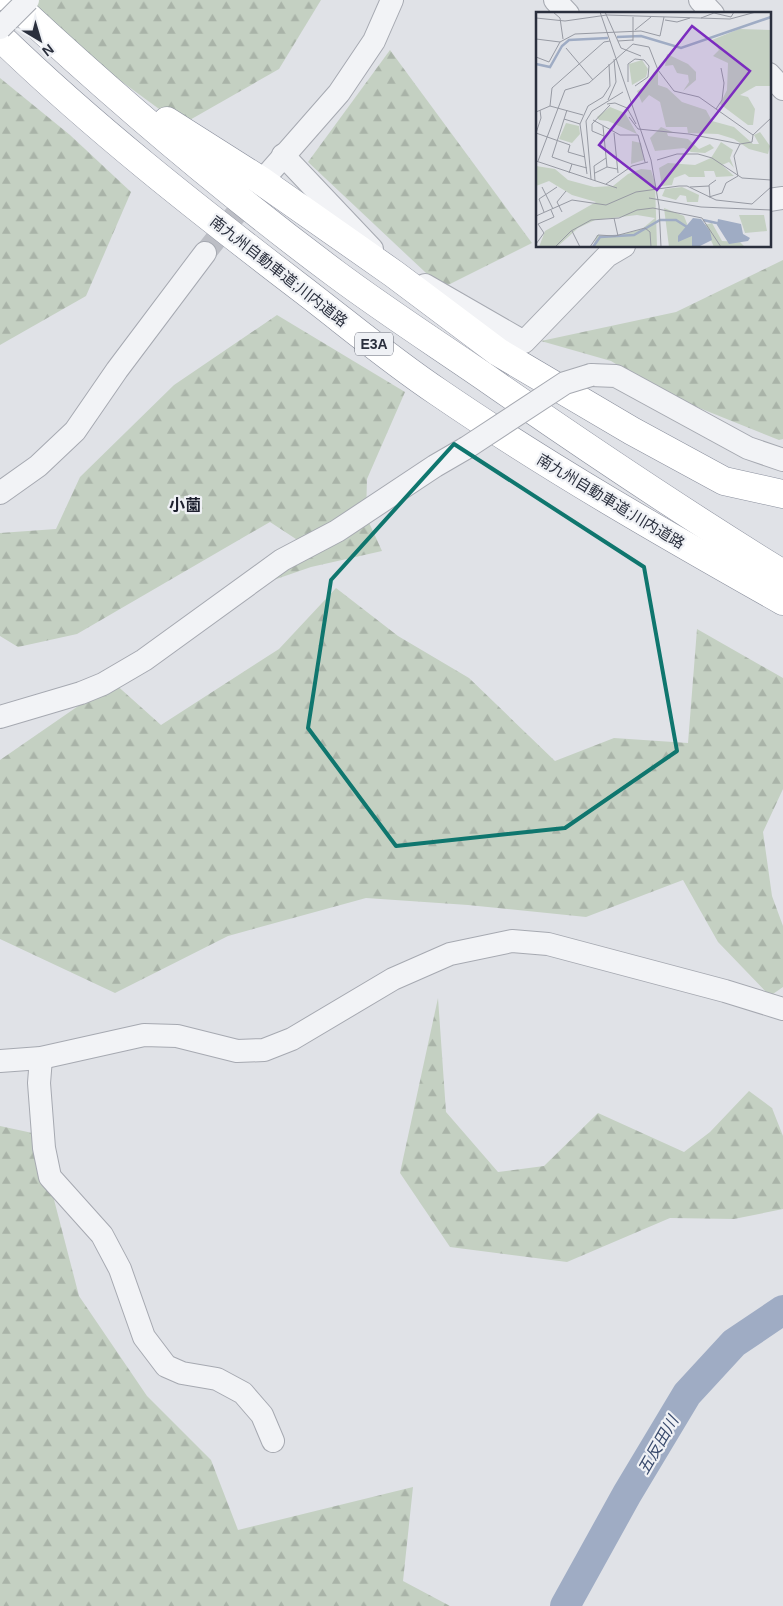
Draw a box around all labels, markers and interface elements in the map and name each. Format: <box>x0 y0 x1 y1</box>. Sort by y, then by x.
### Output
inset map <box>536 12 770 248</box>
north arrow <box>15 15 65 65</box>
text: N <box>39 41 57 60</box>
street label: 南九州自動車道;川内道路 <box>207 212 351 330</box>
road number: E3A <box>355 332 393 356</box>
street label: 南九州自動車道;川内道路 <box>534 450 688 552</box>
district label: 小薗 <box>169 497 201 514</box>
water label: 五反田川 <box>635 1411 682 1477</box>

